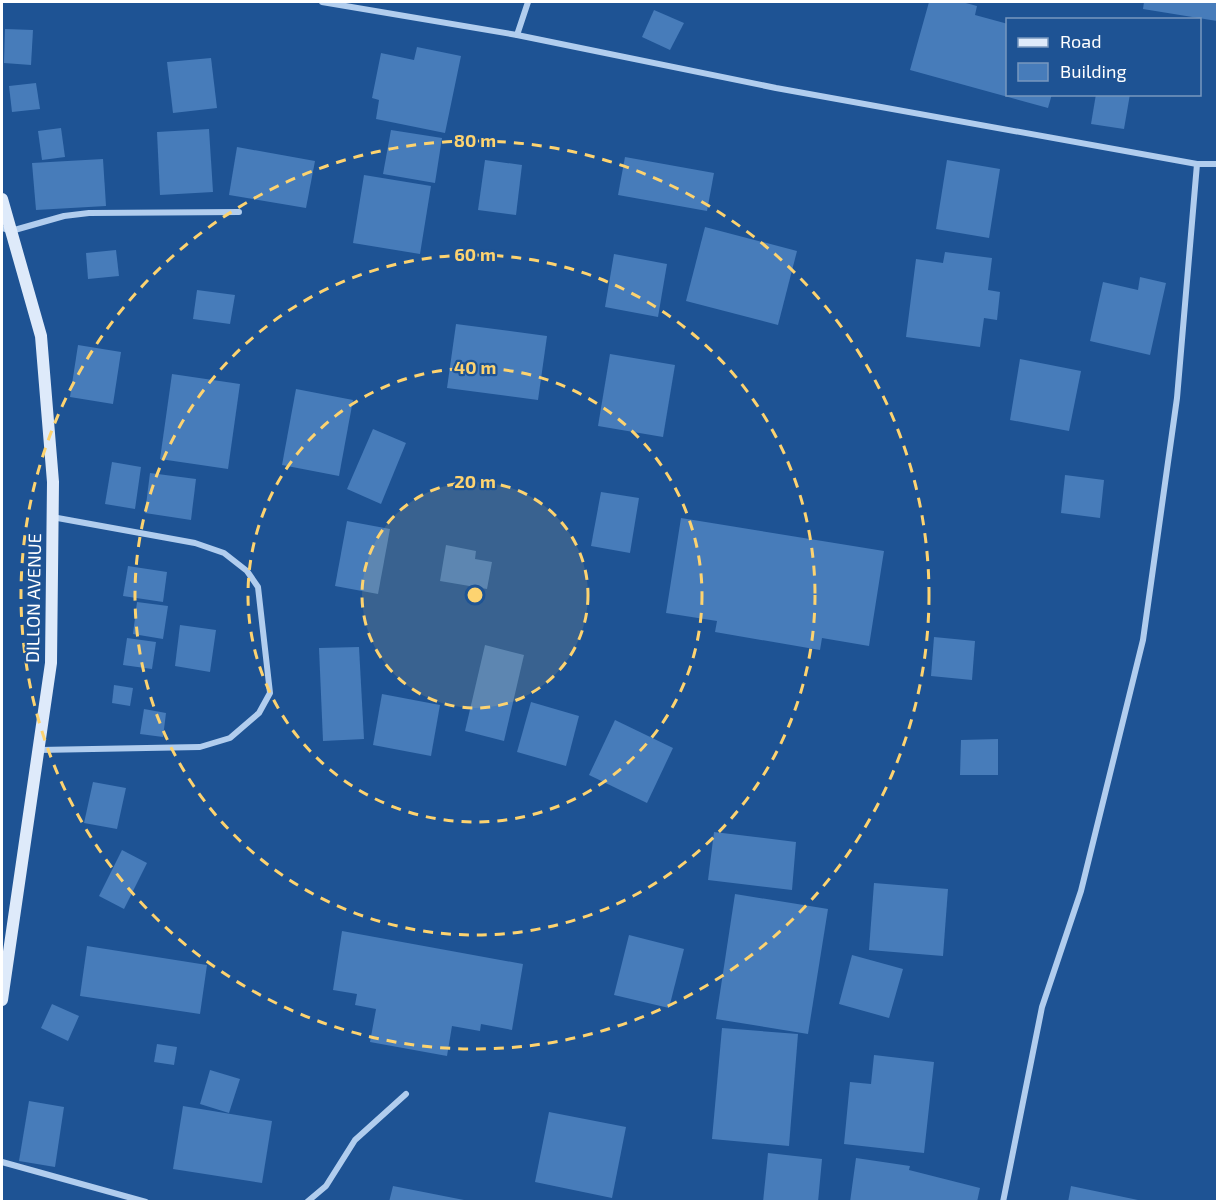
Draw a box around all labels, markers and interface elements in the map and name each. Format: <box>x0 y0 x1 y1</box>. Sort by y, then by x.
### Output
legend <box>1006 18 1201 96</box>
text: Road <box>1060 30 1101 52</box>
text: Building <box>1060 60 1127 82</box>
text: 80 m <box>454 129 496 151</box>
text: 60 m <box>454 243 496 265</box>
text: 40 m <box>454 356 496 378</box>
text: 20 m <box>454 470 496 492</box>
street label: DILLON AVENUE <box>21 533 45 663</box>
centre of rings <box>465 585 485 605</box>

